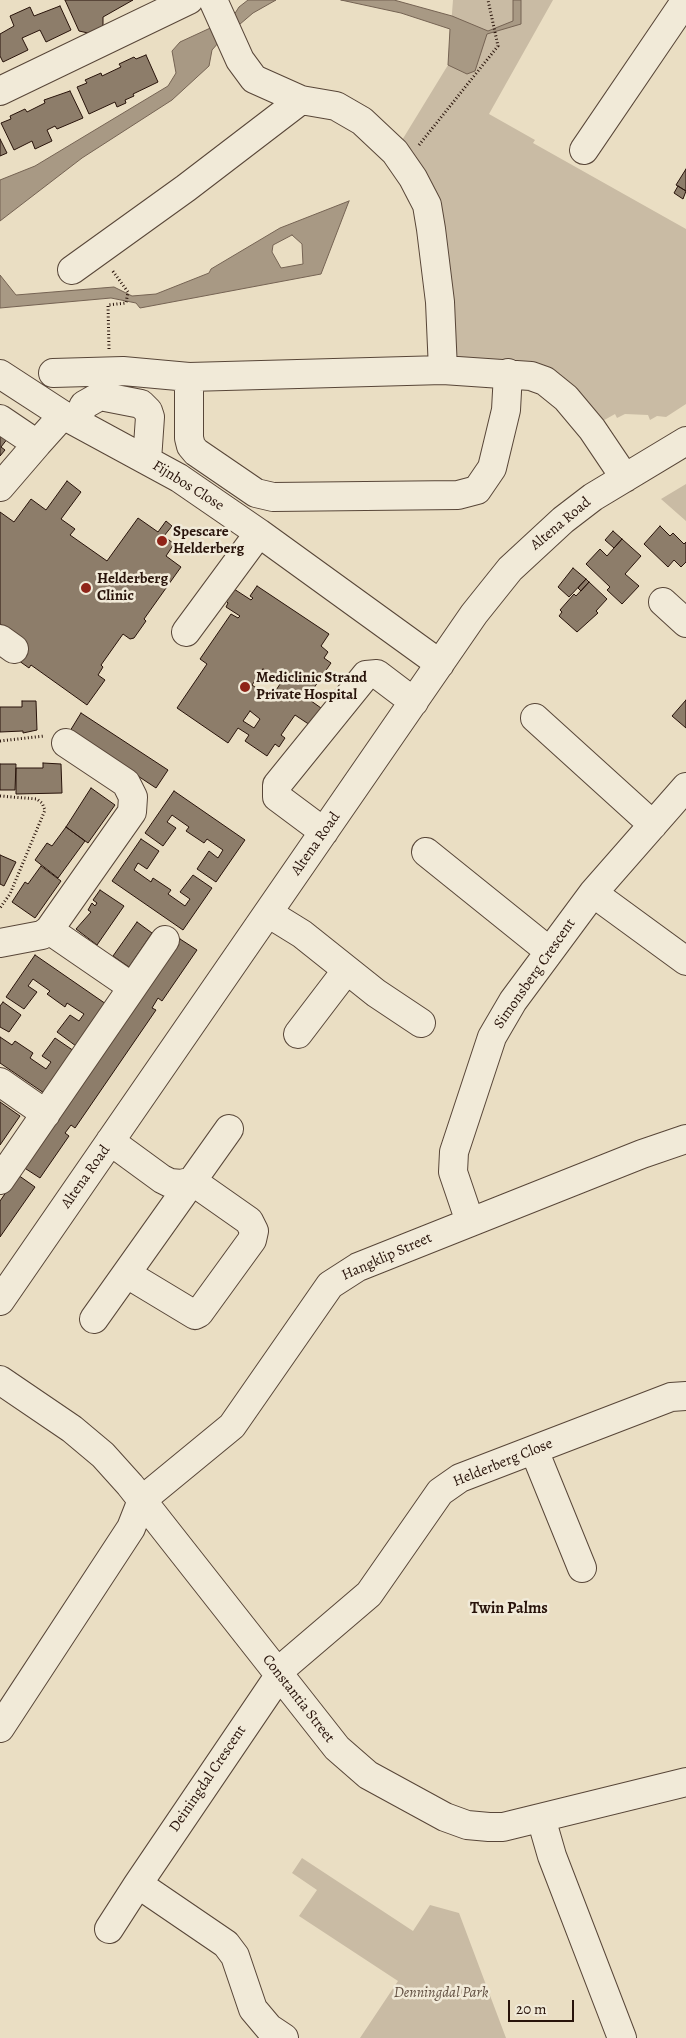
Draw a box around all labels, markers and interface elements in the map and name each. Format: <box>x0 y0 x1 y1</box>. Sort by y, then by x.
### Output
street label: Fijnbos Close <box>149 457 227 515</box>
street label: Altena Road <box>527 494 595 554</box>
place label: Spescare Helderberg <box>173 523 244 558</box>
marker: Spescare Helderberg <box>155 534 169 548</box>
place label: Helderberg Clinic <box>97 570 168 605</box>
marker: Helderberg Clinic <box>79 581 93 595</box>
place label: Mediclinic Strand Private Hospital <box>256 669 367 704</box>
marker: Mediclinic Strand Private Hospital <box>238 680 252 694</box>
street label: Altena Road <box>288 809 344 879</box>
street label: Simonsberg Crescent <box>490 915 580 1033</box>
street label: Altena Road <box>58 1142 114 1212</box>
street label: Hangklip Street <box>339 1229 435 1285</box>
street label: Helderberg Close <box>451 1435 555 1491</box>
district label: Twin Palms <box>470 1599 548 1619</box>
street label: Constantia Street <box>258 1651 338 1747</box>
street label: Deiningdal Crescent <box>166 1722 250 1836</box>
park label: Denningdal Park <box>394 1984 488 2002</box>
scale bar <box>511 1990 577 2022</box>
text: 20 m <box>516 1999 547 2019</box>

